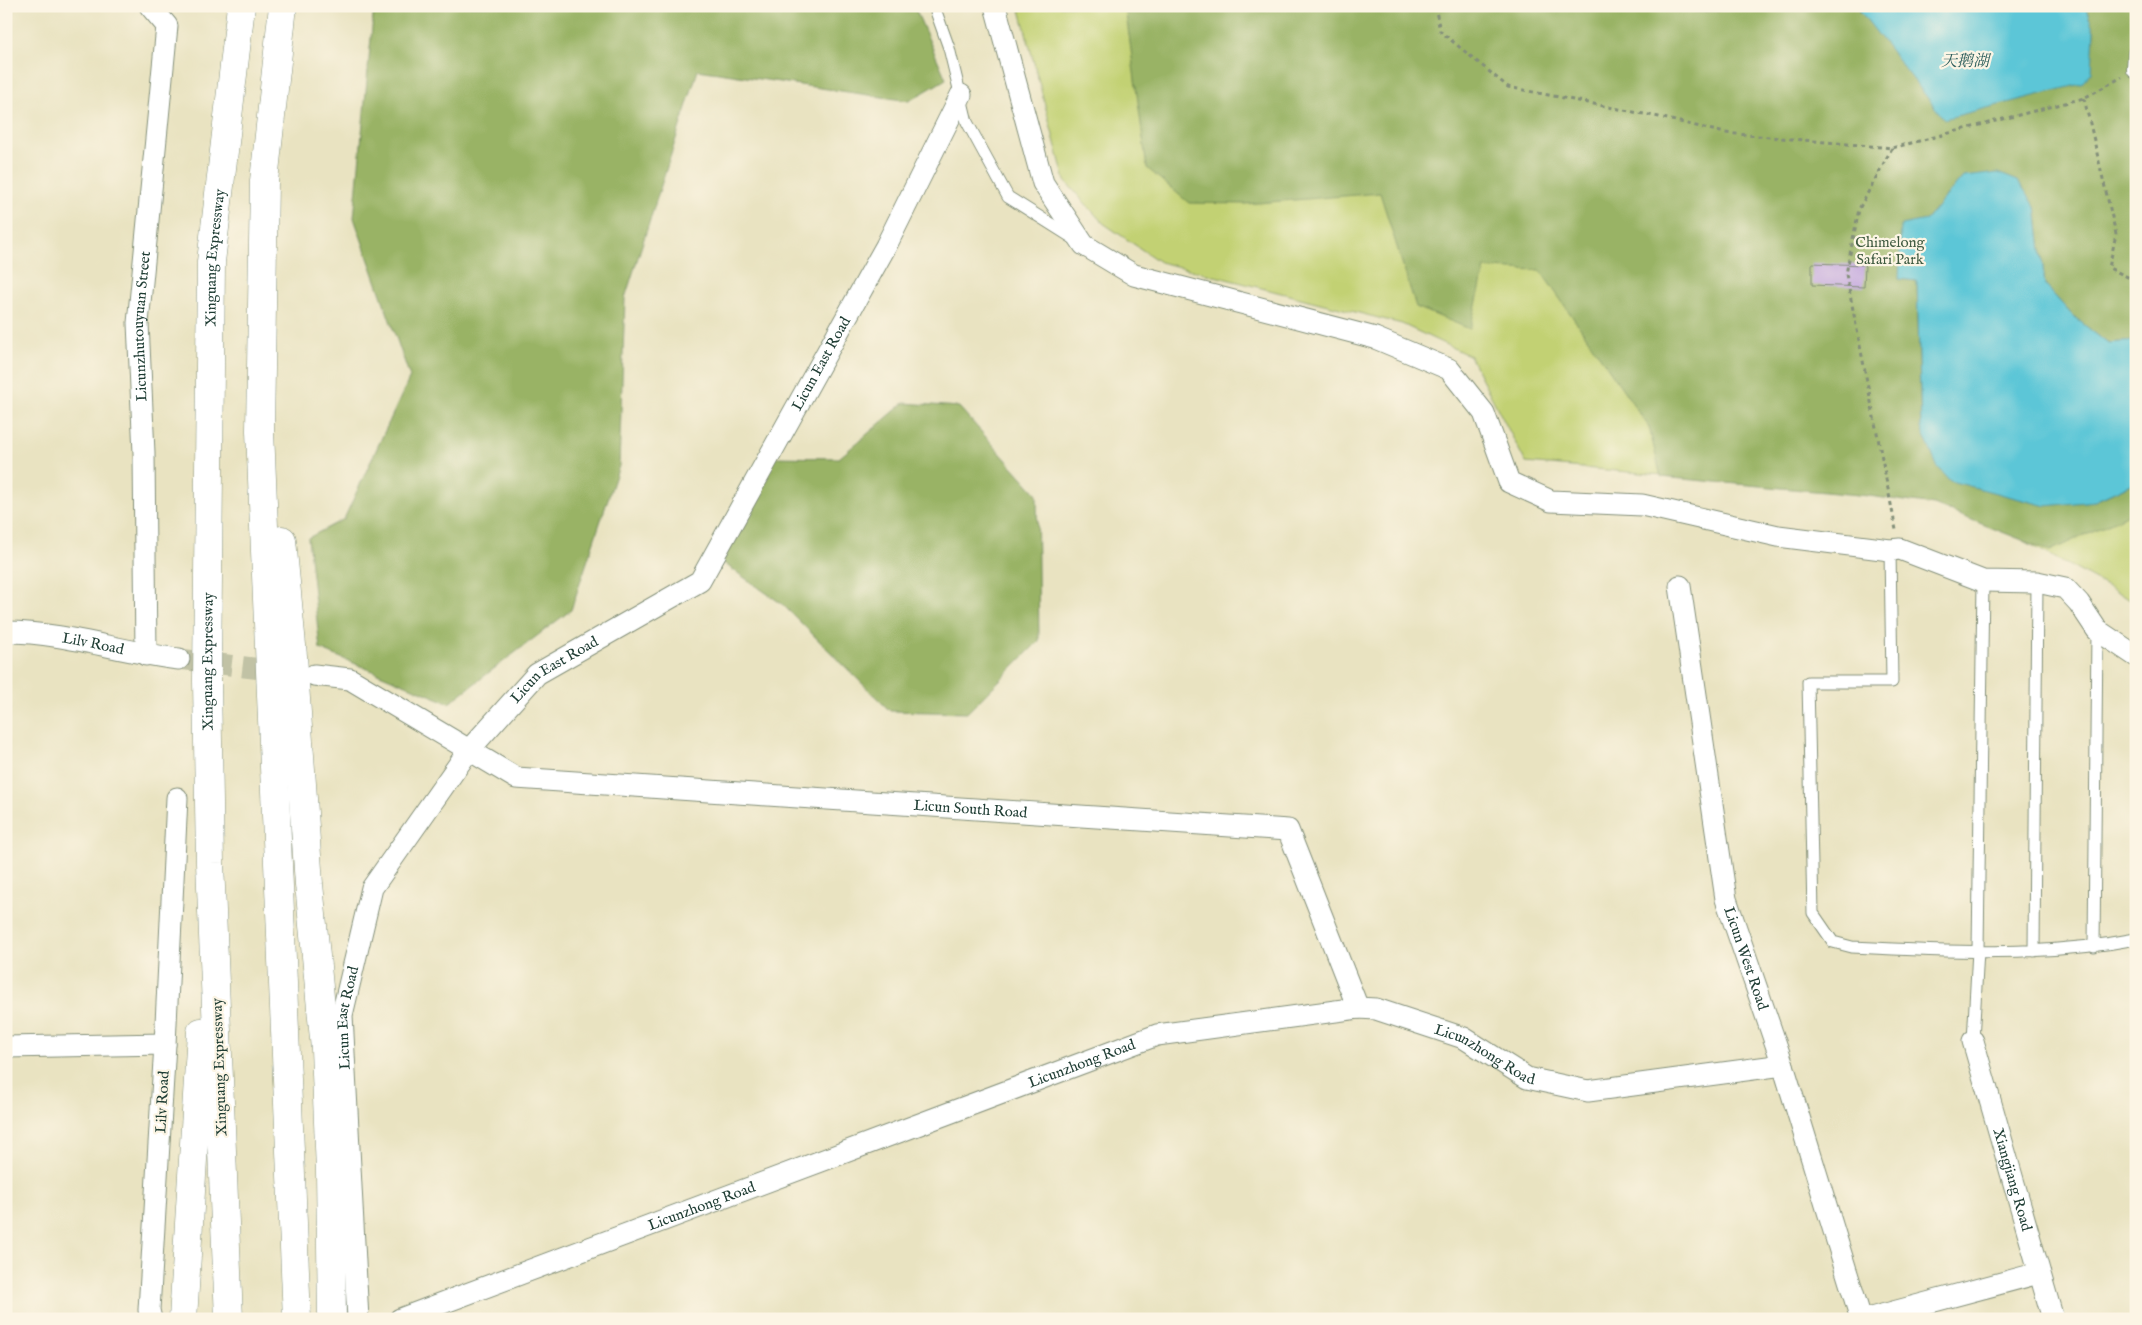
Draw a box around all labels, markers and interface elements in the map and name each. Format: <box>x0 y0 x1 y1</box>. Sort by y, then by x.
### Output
water label: 天鹅湖 <box>1941 52 1992 72</box>
street label: Xinguang Expressway <box>201 187 230 327</box>
park label: Chimelong Safari Park <box>1855 233 1926 269</box>
street label: Licunzhutouyuan Street <box>129 250 155 402</box>
street label: Licun East Road <box>787 313 855 414</box>
street label: Xinguang Expressway <box>198 592 218 731</box>
street label: Lilv Road <box>61 628 127 659</box>
street label: Licun East Road <box>506 632 603 707</box>
street label: Licun South Road <box>913 796 1029 822</box>
street label: Licun West Road <box>1719 904 1773 1014</box>
street label: Licun East Road <box>333 963 363 1070</box>
street label: Xinguang Expressway <box>208 997 231 1136</box>
street label: Licunzhong Road <box>1432 1020 1538 1090</box>
street label: Licunzhong Road <box>1025 1035 1139 1093</box>
street label: Lilv Road <box>151 1069 174 1134</box>
street label: Xiangjiang Road <box>1989 1126 2036 1234</box>
street label: Licunzhong Road <box>645 1177 759 1235</box>

